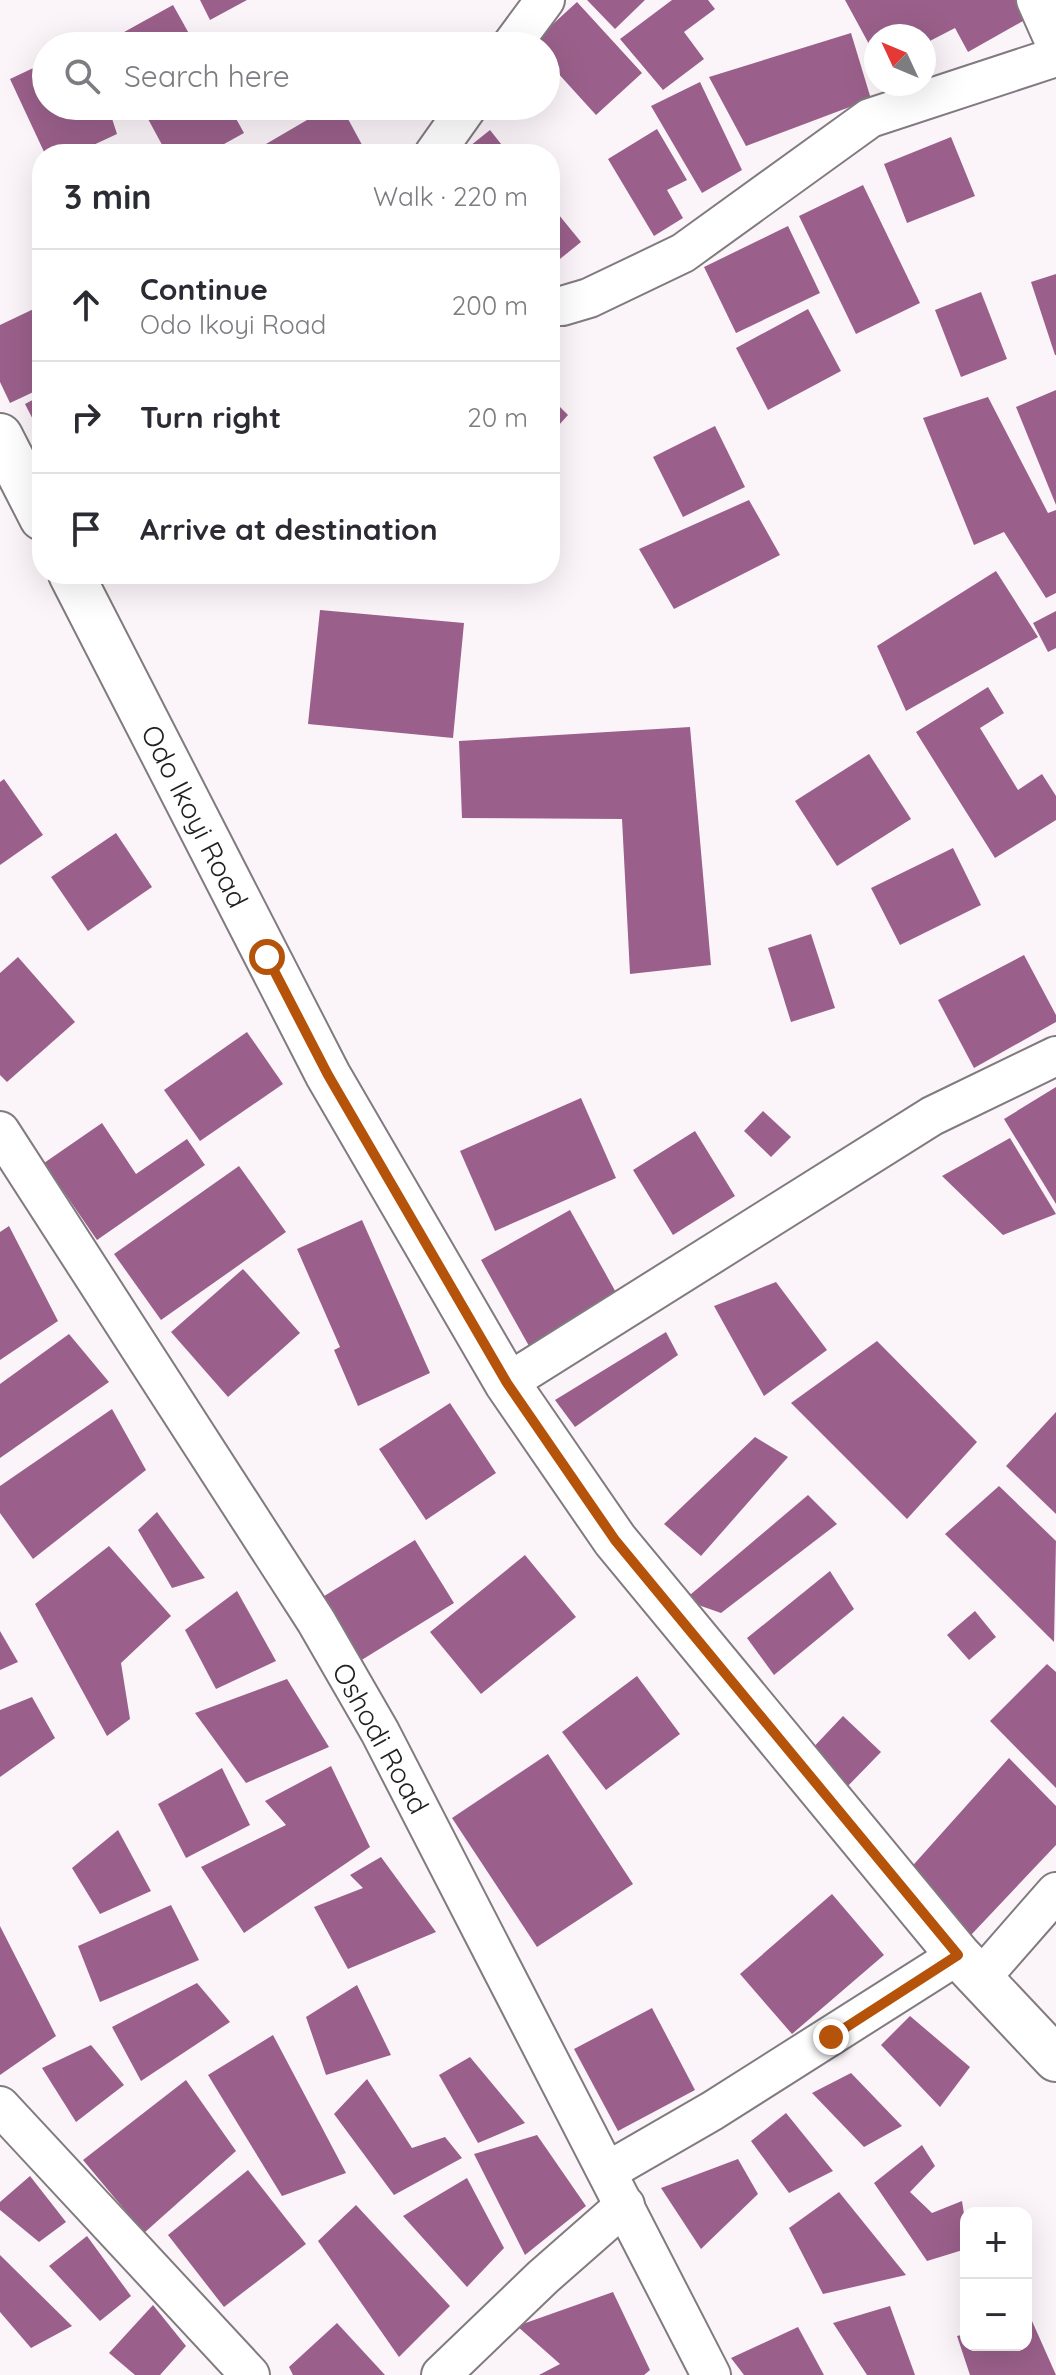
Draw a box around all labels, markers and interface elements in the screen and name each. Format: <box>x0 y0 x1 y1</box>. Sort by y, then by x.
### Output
north arrow <box>864 24 936 96</box>
search box <box>32 32 560 120</box>
icon: search <box>60 54 104 98</box>
text: Search here <box>124 57 290 95</box>
text: 3 min <box>64 175 151 218</box>
text: Walk · 220 m <box>373 180 528 213</box>
text: Continue <box>140 270 268 308</box>
icon: ahead <box>64 283 108 327</box>
text: 200 m <box>452 289 528 322</box>
text: Odo Ikoyi Road <box>140 308 326 341</box>
icon: right <box>64 395 108 439</box>
text: Turn right <box>140 398 281 436</box>
text: 20 m <box>467 401 528 434</box>
icon: arrive <box>64 507 108 551</box>
text: Arrive at destination <box>140 510 438 548</box>
street label: Odo Ikoyi Road <box>134 719 256 913</box>
route start <box>249 939 285 975</box>
street label: Oshodi Road <box>325 1656 437 1820</box>
route end <box>813 2019 849 2055</box>
map controls <box>960 2207 1032 2351</box>
button: + <box>960 2207 1032 2279</box>
button: − <box>960 2279 1032 2351</box>

